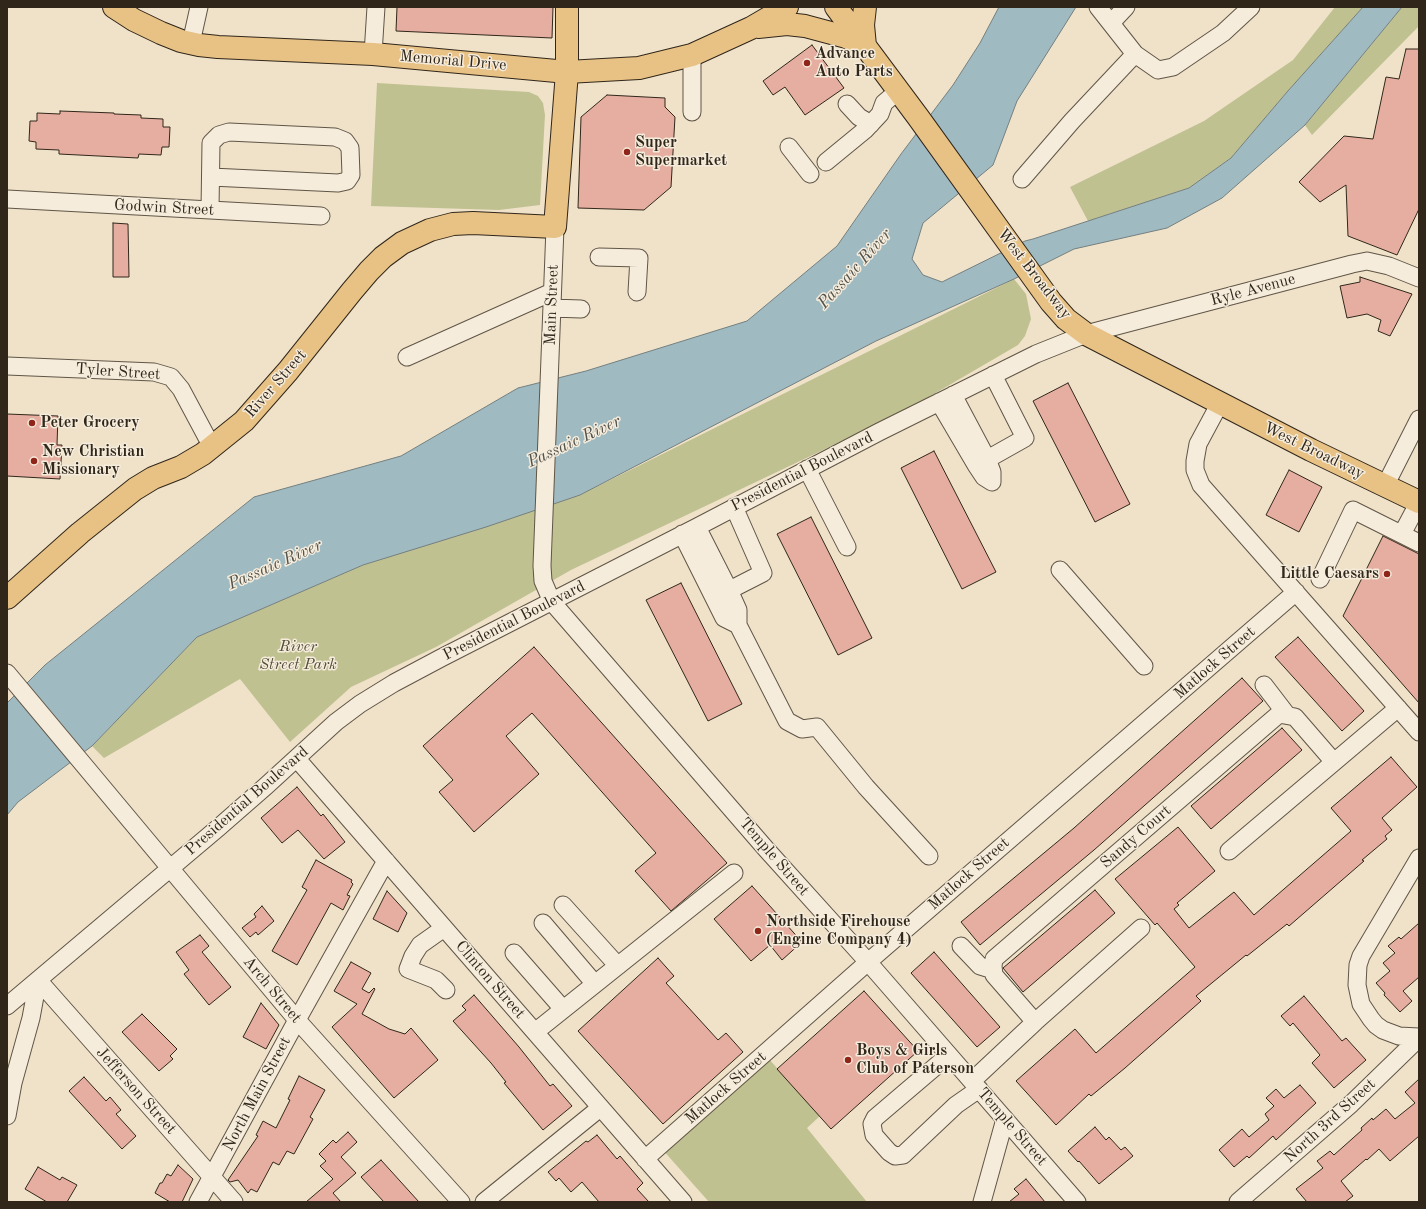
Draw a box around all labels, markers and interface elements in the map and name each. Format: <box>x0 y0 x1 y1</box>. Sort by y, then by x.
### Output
place label: Advance Auto Parts <box>815 44 893 82</box>
street label: Memorial Drive <box>399 47 507 75</box>
marker: Advance Auto Parts <box>802 58 812 68</box>
place label: Super Supermarket <box>635 133 727 171</box>
marker: Super Supermarket <box>622 147 632 157</box>
street label: Godwin Street <box>114 196 214 220</box>
water label: Passaic River <box>814 225 896 313</box>
street label: West Broadway <box>993 225 1075 323</box>
street label: Main Street <box>541 264 563 346</box>
street label: Ryle Avenue <box>1209 269 1297 311</box>
street label: River Street <box>241 346 311 422</box>
street label: Tyler Street <box>75 359 161 385</box>
water label: Passaic River <box>524 411 624 473</box>
place label: Peter Grocery <box>40 413 140 433</box>
marker: Peter Grocery <box>27 418 37 428</box>
street label: West Broadway <box>1260 418 1368 484</box>
street label: Presidential Boulevard <box>728 428 876 516</box>
place label: New Christian Missionary <box>42 442 144 480</box>
marker: New Christian Missionary <box>29 456 39 466</box>
water label: Passaic River <box>225 535 325 595</box>
place label: Little Caesars <box>1280 564 1379 584</box>
marker: Little Caesars <box>1382 569 1392 579</box>
street label: Presidential Boulevard <box>440 577 588 665</box>
street label: Matlock Street <box>1170 623 1260 703</box>
park label: River Street Park <box>259 637 337 675</box>
street label: Presidential Boulevard <box>181 742 313 860</box>
street label: Sandy Court <box>1097 801 1175 873</box>
street label: Temple Street <box>735 814 813 900</box>
street label: Matlock Street <box>924 834 1014 914</box>
place label: Northside Firehouse (Engine Company 4) <box>766 912 912 950</box>
marker: Northside Firehouse (Engine Company 4) <box>753 926 763 936</box>
street label: Clinton Street <box>451 937 529 1023</box>
street label: Arch Street <box>239 953 305 1027</box>
street label: North Main Street <box>219 1034 295 1154</box>
place label: Boys & Girls Club of Paterson <box>856 1041 974 1079</box>
street label: Jefferson Street <box>92 1043 180 1139</box>
street label: Matlock Street <box>681 1048 771 1128</box>
marker: Boys & Girls Club of Paterson <box>843 1055 853 1065</box>
street label: North 3rd Street <box>1280 1075 1380 1167</box>
street label: Temple Street <box>973 1084 1051 1170</box>

